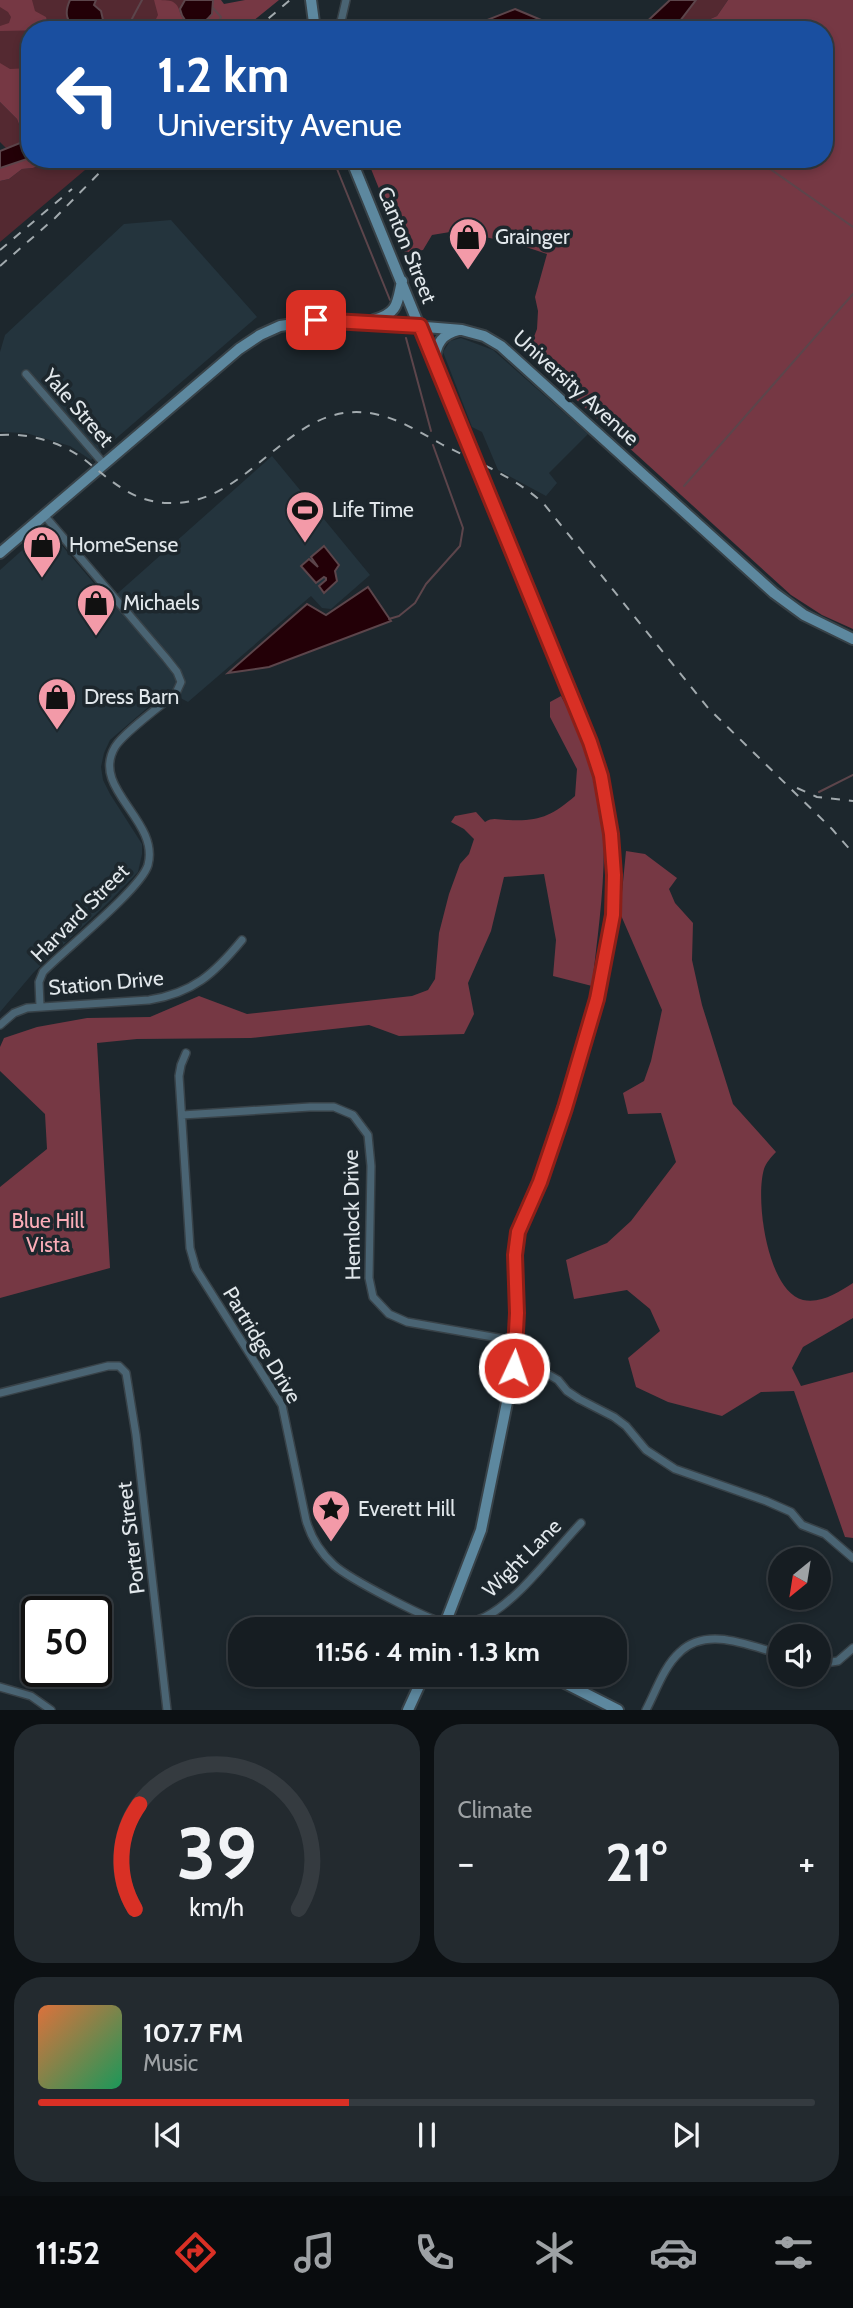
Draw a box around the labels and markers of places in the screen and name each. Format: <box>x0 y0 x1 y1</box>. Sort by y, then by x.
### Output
shop icon: Grainger <box>447 216 489 271</box>
place label: Grainger <box>495 224 570 249</box>
pin <box>286 290 346 350</box>
sports icon: Life Time <box>284 489 326 544</box>
place label: Life Time <box>332 497 414 522</box>
shop icon: HomeSense <box>21 524 63 579</box>
place label: HomeSense <box>69 532 178 557</box>
shop icon: Michaels <box>75 582 117 637</box>
place label: Michaels <box>123 590 200 615</box>
shop icon: Dress Barn <box>36 676 78 731</box>
place label: Dress Barn <box>84 684 179 709</box>
place icon: Everett Hill <box>310 1488 352 1543</box>
place label: Everett Hill <box>358 1496 455 1521</box>

